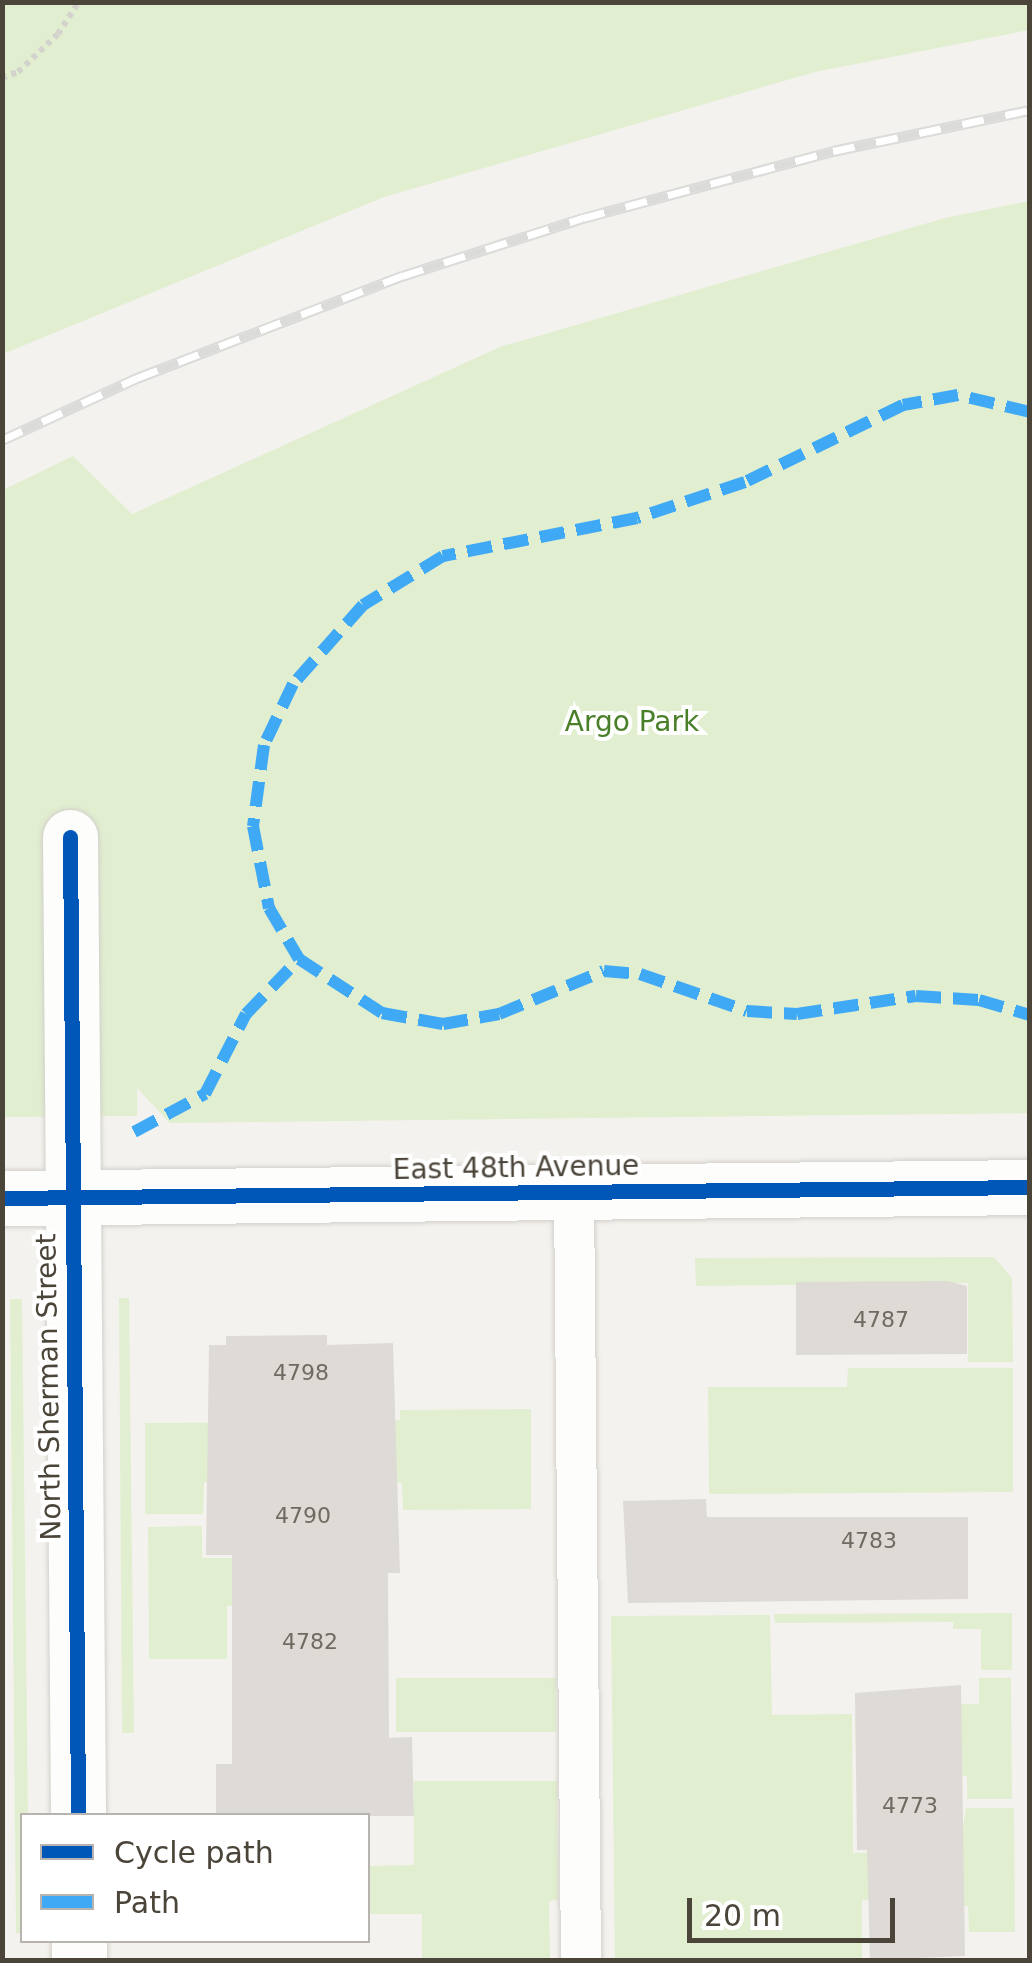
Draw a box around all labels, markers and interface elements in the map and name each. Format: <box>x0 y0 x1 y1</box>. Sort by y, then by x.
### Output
park label: Argo Park <box>565 705 699 739</box>
street label: East 48th Avenue <box>392 1149 640 1187</box>
street label: North Sherman Street <box>30 1233 68 1541</box>
house number: 4787 <box>853 1307 909 1333</box>
house number: 4798 <box>273 1360 329 1386</box>
house number: 4790 <box>275 1503 331 1529</box>
house number: 4783 <box>841 1528 897 1554</box>
house number: 4782 <box>282 1629 338 1655</box>
house number: 4773 <box>882 1793 938 1819</box>
legend <box>20 1813 370 1943</box>
text: Cycle path <box>114 1835 274 1870</box>
scale bar <box>692 1878 900 1940</box>
text: Path <box>114 1885 180 1920</box>
text: 20 m <box>704 1898 781 1933</box>

